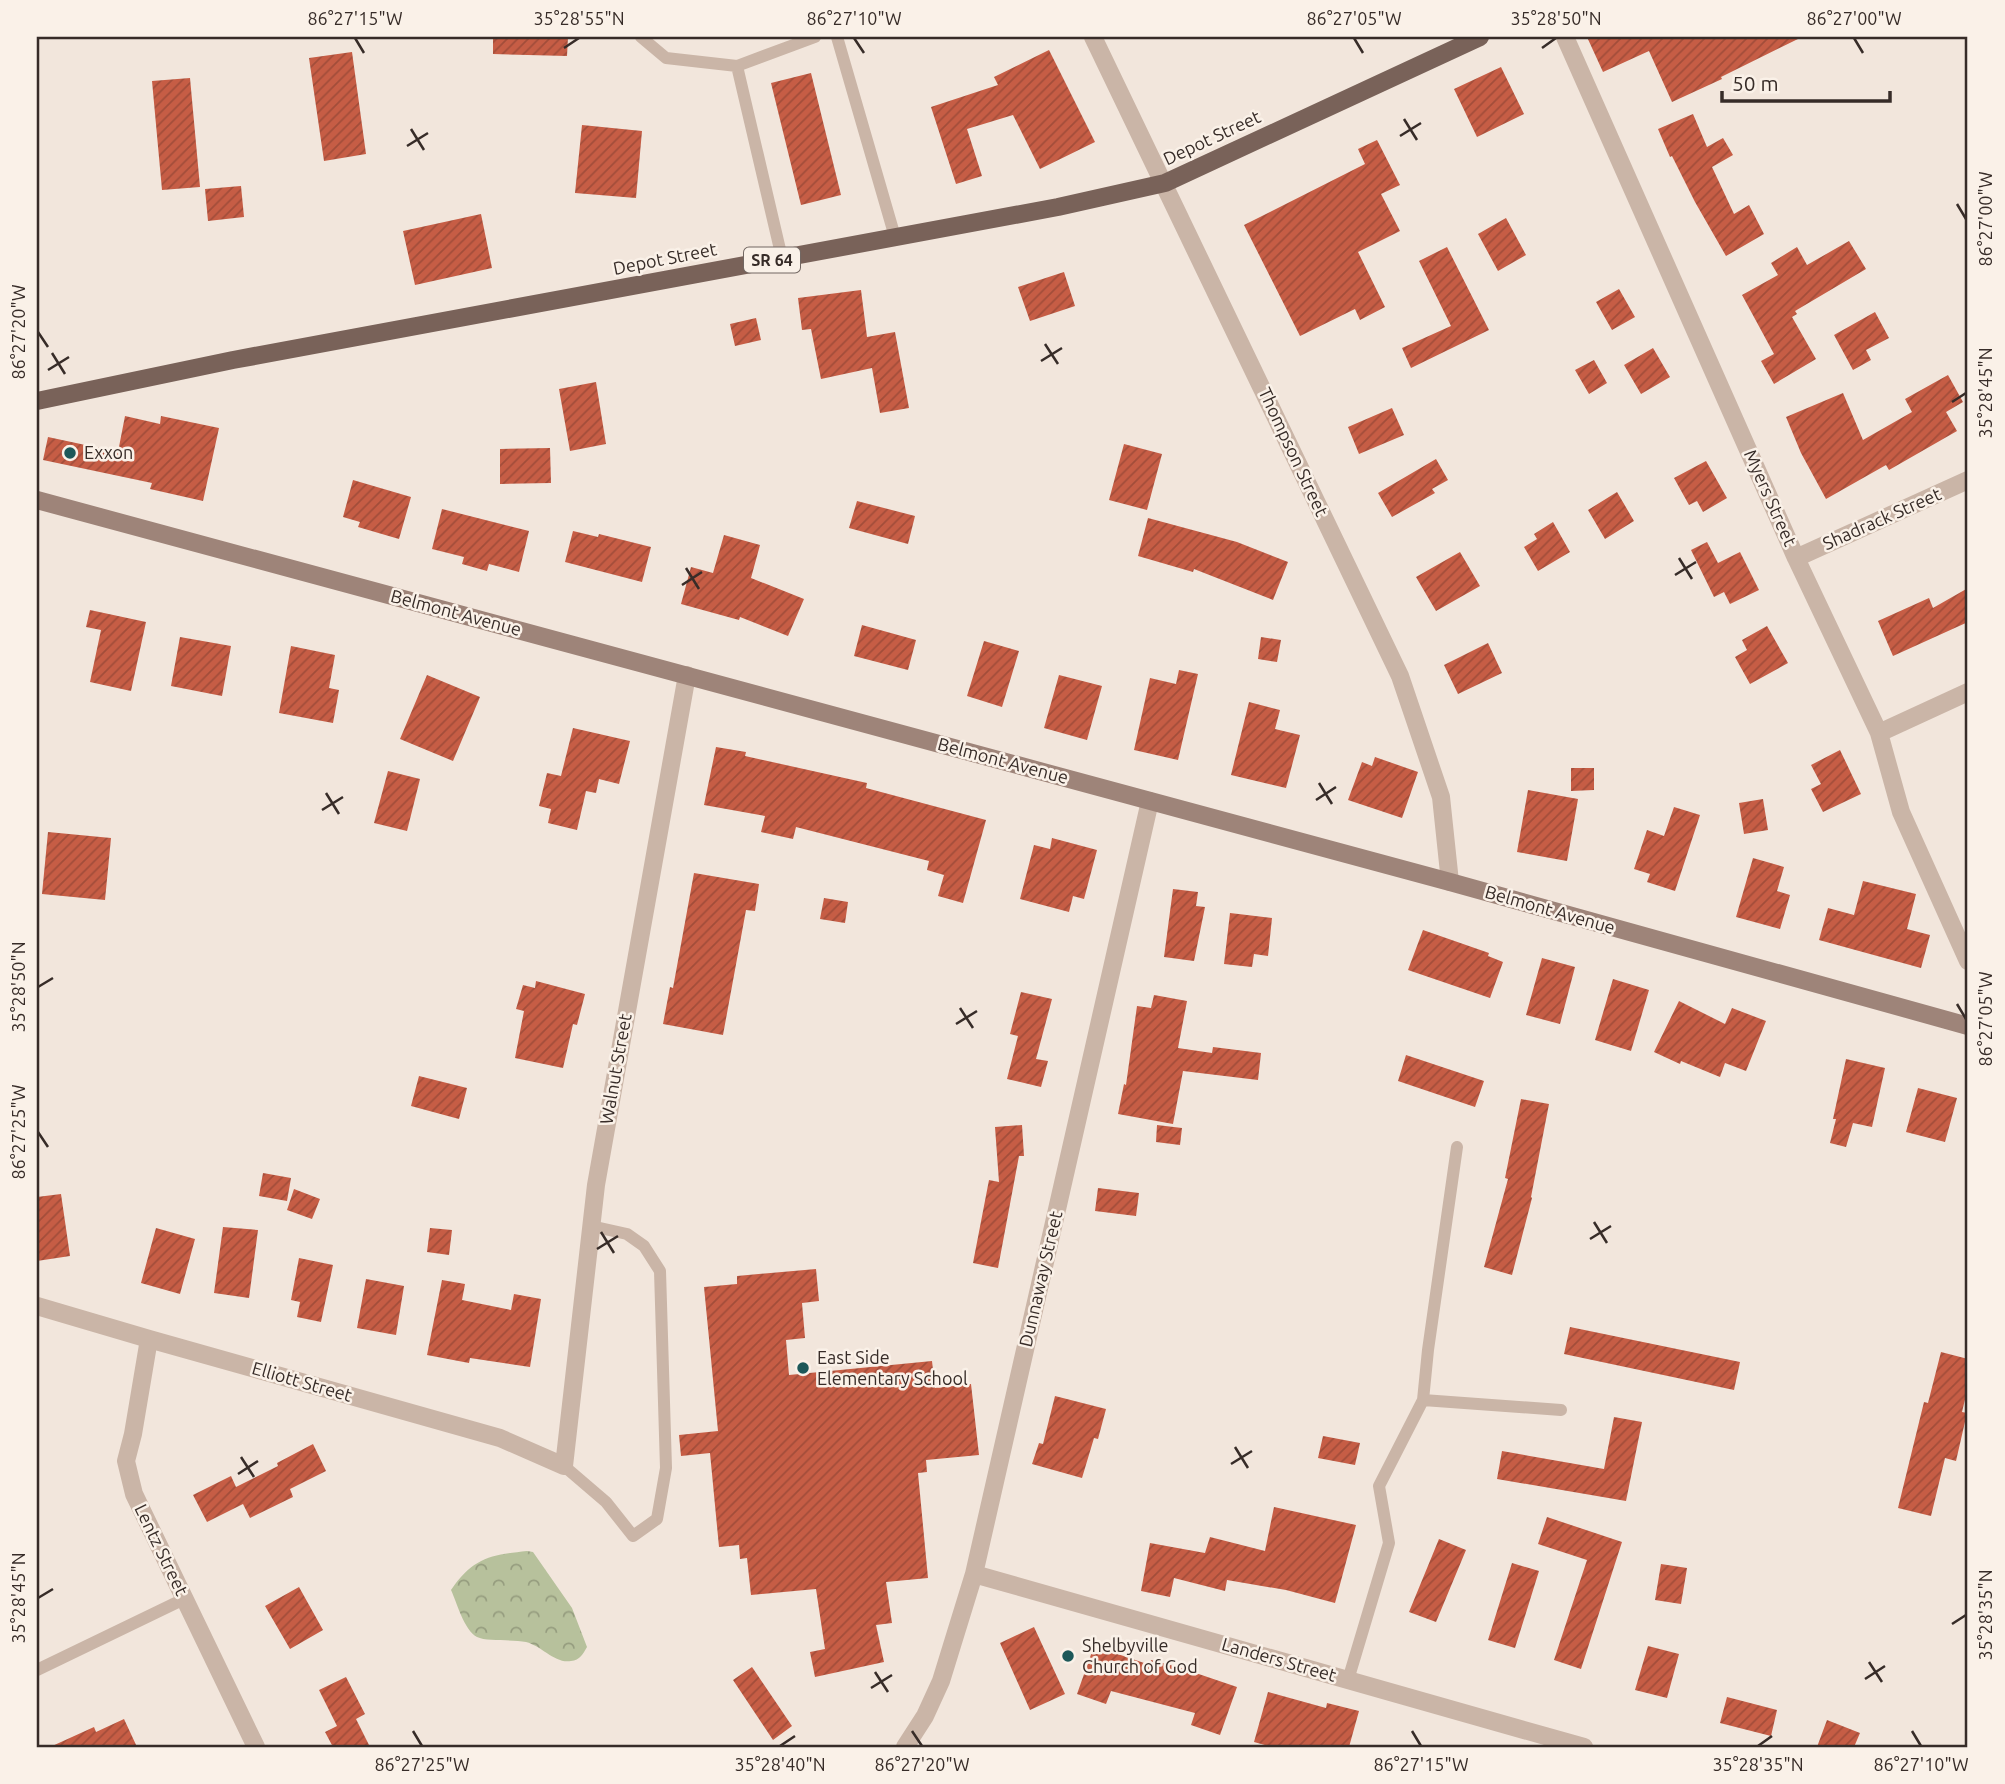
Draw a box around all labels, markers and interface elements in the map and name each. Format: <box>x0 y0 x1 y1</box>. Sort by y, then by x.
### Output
text: 86°27'15"W <box>307 8 403 28</box>
text: 35°28'55"N <box>533 8 625 28</box>
text: 86°27'10"W <box>806 8 902 28</box>
text: 86°27'05"W <box>1306 8 1402 28</box>
text: 35°28'50"N <box>1510 8 1602 28</box>
text: 86°27'00"W <box>1806 8 1902 28</box>
scale bar <box>1722 60 1890 104</box>
text: 50 m <box>1732 71 1779 95</box>
street label: Depot Street <box>1160 106 1263 168</box>
text: 86°27'00"W <box>1975 171 1995 267</box>
street label: Depot Street <box>611 238 718 278</box>
road number: SR 64 <box>744 248 800 272</box>
text: 86°27'20"W <box>8 284 28 380</box>
text: 35°28'45"N <box>1975 347 1995 439</box>
street label: Thompson Street <box>1255 384 1333 519</box>
place label: Exxon <box>84 442 133 462</box>
marker: Exxon <box>62 445 78 461</box>
street label: Myers Street <box>1741 446 1801 549</box>
street label: Shadrack Street <box>1819 483 1944 553</box>
street label: Belmont Avenue <box>389 585 524 639</box>
street label: Belmont Avenue <box>936 733 1071 787</box>
street label: Belmont Avenue <box>1483 881 1618 937</box>
text: 35°28'50"N <box>8 941 28 1033</box>
text: 86°27'05"W <box>1975 971 1995 1067</box>
street label: Walnut Street <box>595 1012 635 1126</box>
text: 86°27'25"W <box>8 1084 28 1180</box>
street label: Dunnaway Street <box>1015 1209 1065 1349</box>
place label: East Side Elementary School <box>817 1347 968 1388</box>
street label: Elliott Street <box>250 1357 355 1405</box>
marker: East Side Elementary School <box>795 1360 811 1376</box>
street label: Lentz Street <box>131 1501 193 1598</box>
text: 35°28'45"N <box>8 1552 28 1644</box>
text: 35°28'35"N <box>1975 1569 1995 1661</box>
street label: Landers Street <box>1220 1633 1339 1685</box>
place label: Shelbyville Church of God <box>1082 1635 1198 1676</box>
marker: Shelbyville Church of God <box>1060 1648 1076 1664</box>
text: 86°27'25"W <box>374 1754 470 1774</box>
text: 35°28'40"N <box>734 1754 826 1774</box>
text: 86°27'20"W <box>874 1754 970 1774</box>
text: 86°27'15"W <box>1373 1754 1469 1774</box>
text: 35°28'35"N <box>1712 1754 1804 1774</box>
text: 86°27'10"W <box>1873 1754 1969 1774</box>

